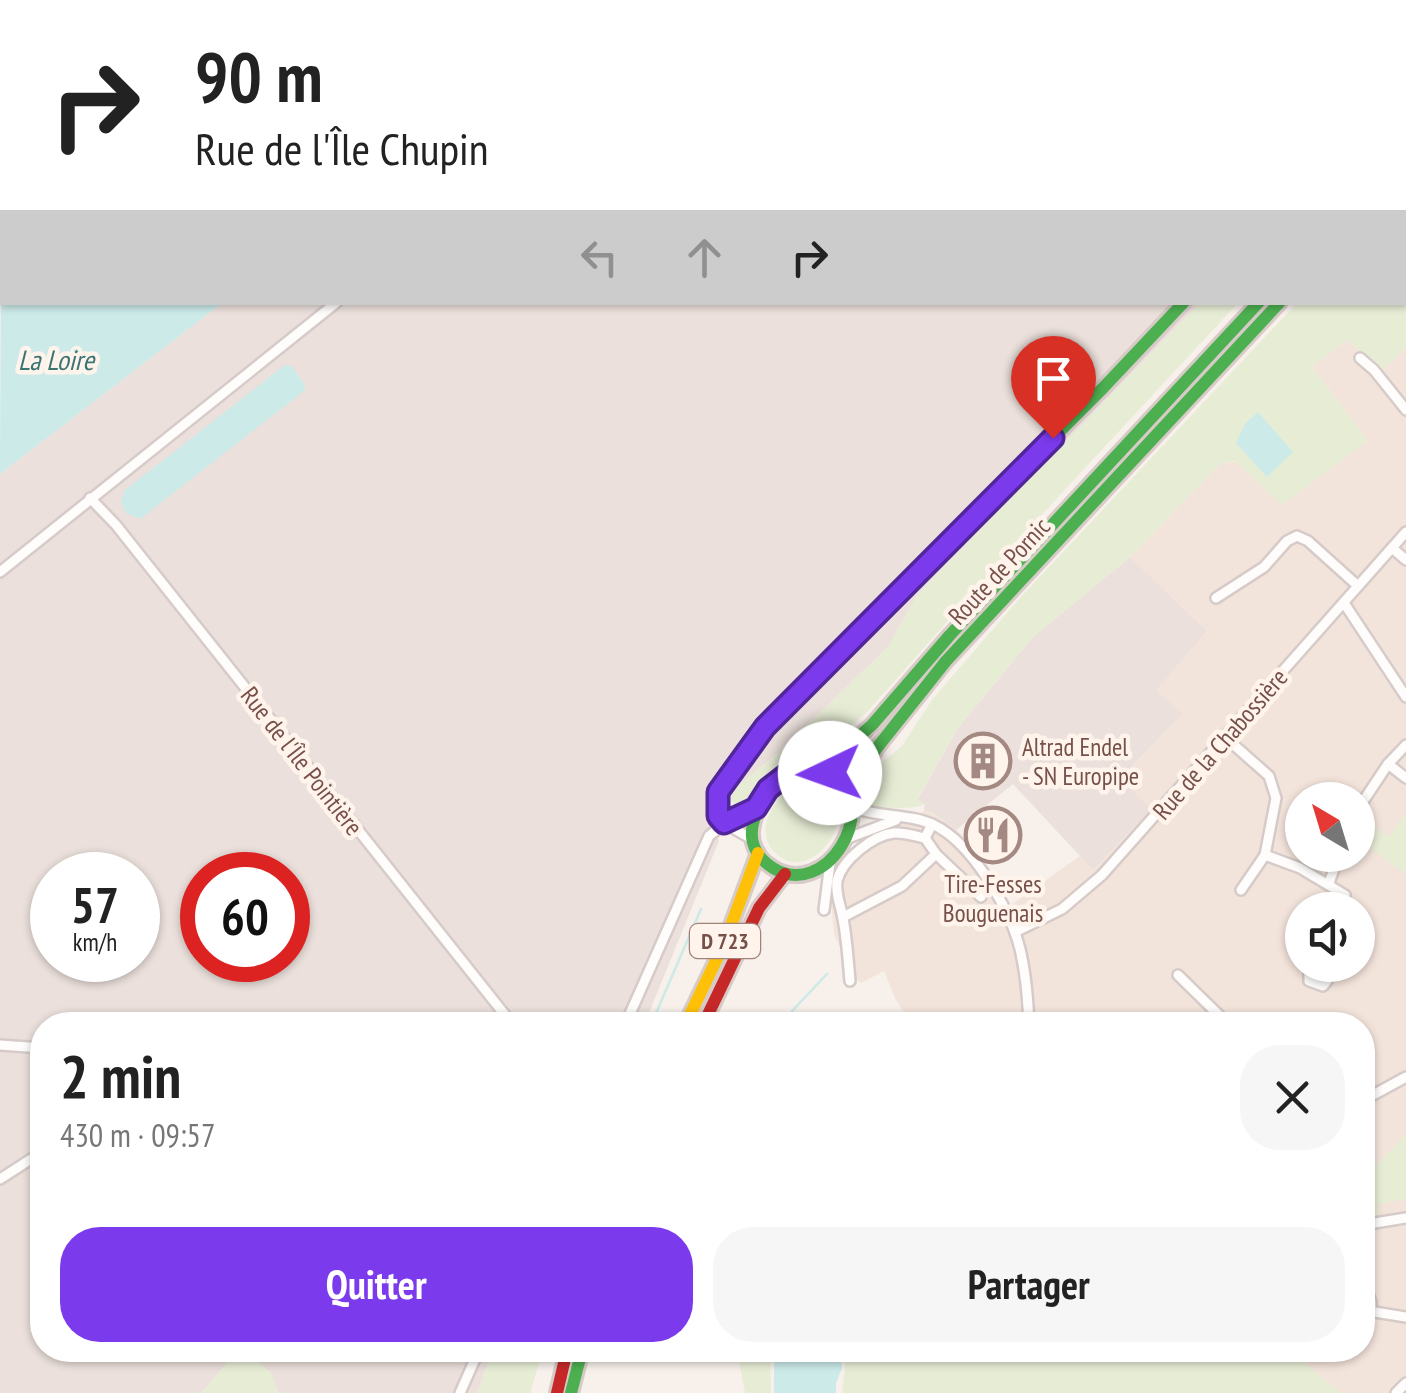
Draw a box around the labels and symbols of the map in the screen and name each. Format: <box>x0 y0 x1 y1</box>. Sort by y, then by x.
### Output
pin <box>1011 336 1096 439</box>
water label: La Loire <box>18 341 97 378</box>
street label: Route de Pornic <box>941 511 1057 631</box>
street label: Rue de la Chabossière <box>1146 662 1294 826</box>
street label: Rue de l'Île Pointière <box>234 680 370 842</box>
position arrow <box>778 721 882 825</box>
building icon: Altrad Endel - SN Europipe <box>953 731 1013 791</box>
place label: Altrad Endel - SN Europipe <box>1022 731 1139 792</box>
north arrow <box>1285 782 1375 872</box>
restaurant icon: Tire-Fesses Bouguenais <box>963 805 1023 865</box>
speed limit sign: 60 <box>180 852 310 982</box>
place label: Tire-Fesses Bouguenais <box>943 868 1043 929</box>
road number: D 723 <box>690 924 760 958</box>

